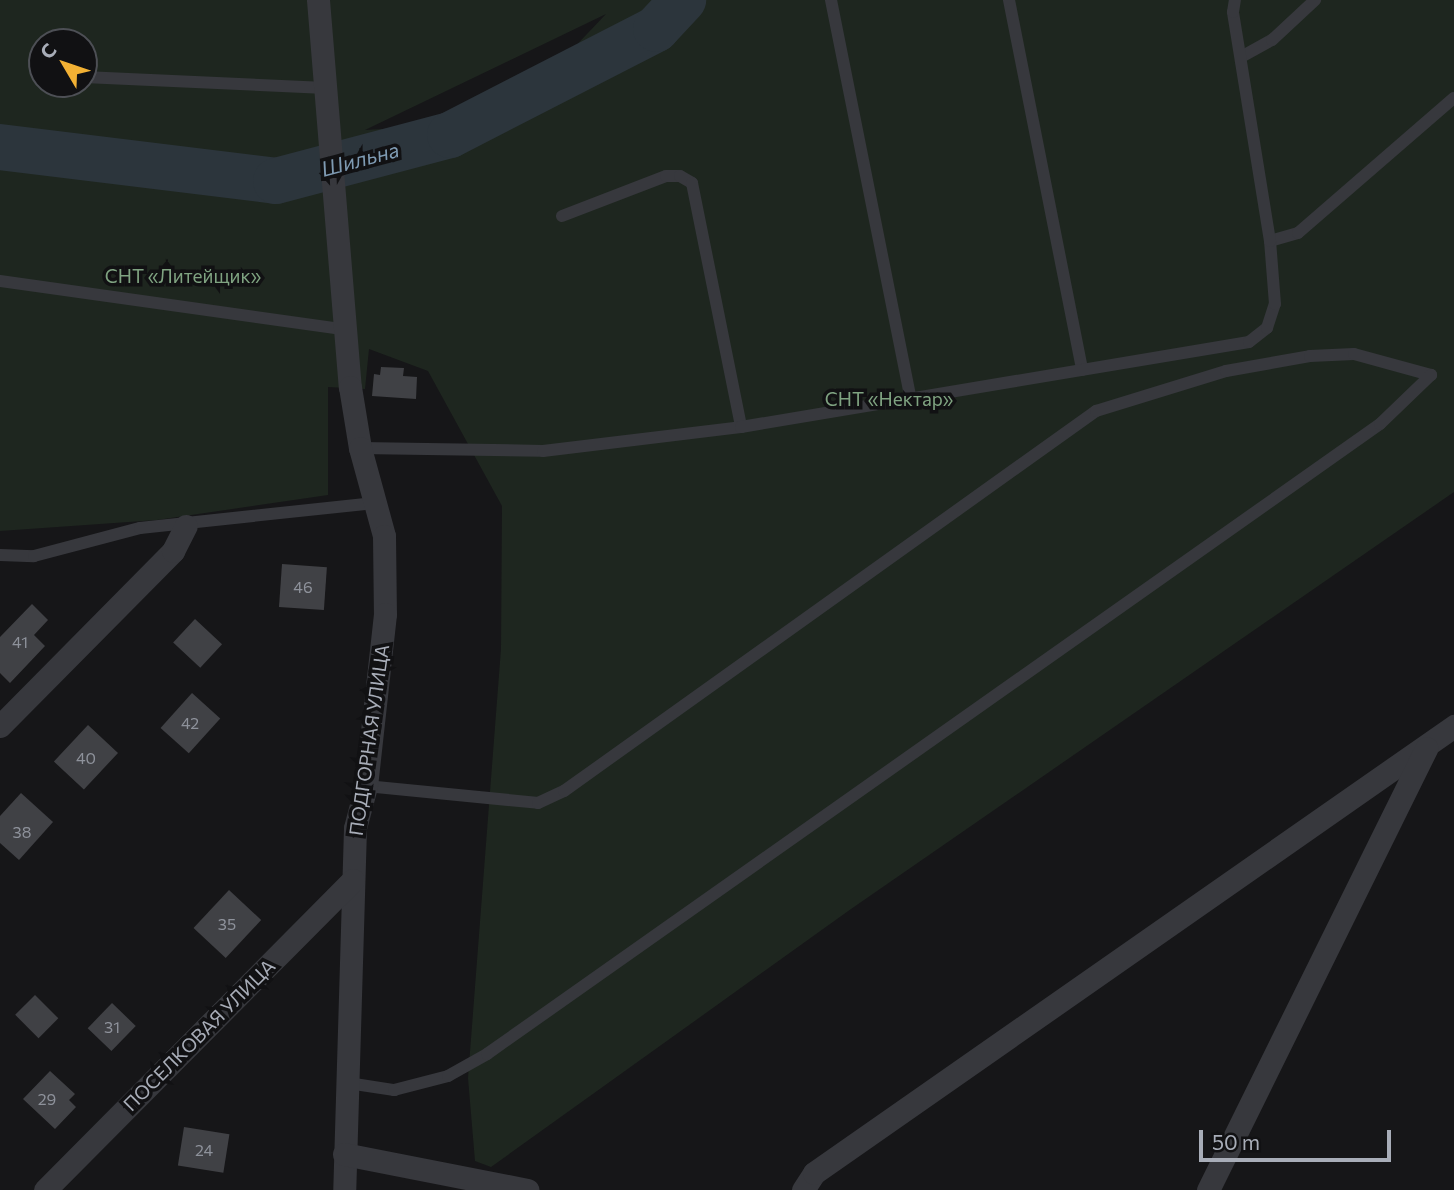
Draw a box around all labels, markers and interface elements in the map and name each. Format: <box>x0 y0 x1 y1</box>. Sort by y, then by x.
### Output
north arrow <box>28 28 98 98</box>
text: С <box>35 38 61 63</box>
water label: Шильна <box>318 137 402 181</box>
park label: СНТ «Литейщик» <box>105 265 261 287</box>
park label: СНТ «Нектар» <box>825 388 953 410</box>
house number: 46 <box>293 577 313 597</box>
house number: 41 <box>12 632 28 652</box>
street label: ПОДГОРНАЯ УЛИЦА <box>344 643 394 837</box>
house number: 42 <box>181 713 199 733</box>
house number: 40 <box>76 748 96 768</box>
house number: 38 <box>13 822 31 842</box>
house number: 35 <box>218 914 236 934</box>
street label: ПОСЕЛКОВАЯ УЛИЦА <box>118 954 280 1116</box>
house number: 31 <box>104 1017 120 1037</box>
house number: 29 <box>38 1089 56 1109</box>
scale bar <box>1202 1116 1394 1160</box>
text: 50 m <box>1212 1129 1260 1154</box>
house number: 24 <box>195 1140 213 1160</box>

